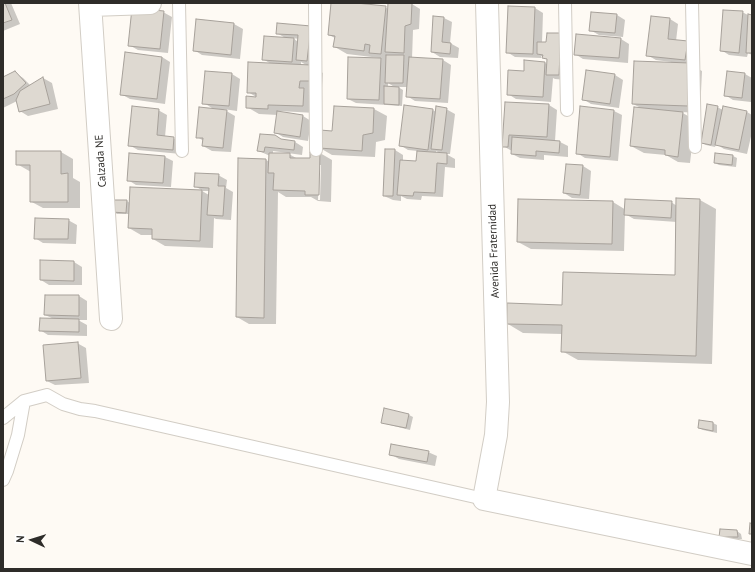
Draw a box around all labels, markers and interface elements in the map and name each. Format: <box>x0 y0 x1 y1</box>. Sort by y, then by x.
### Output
street label: Calzada NE <box>93 134 109 188</box>
street label: Avenida Fraternidad <box>486 204 502 298</box>
north arrow <box>12 520 52 560</box>
text: N <box>13 535 27 543</box>

